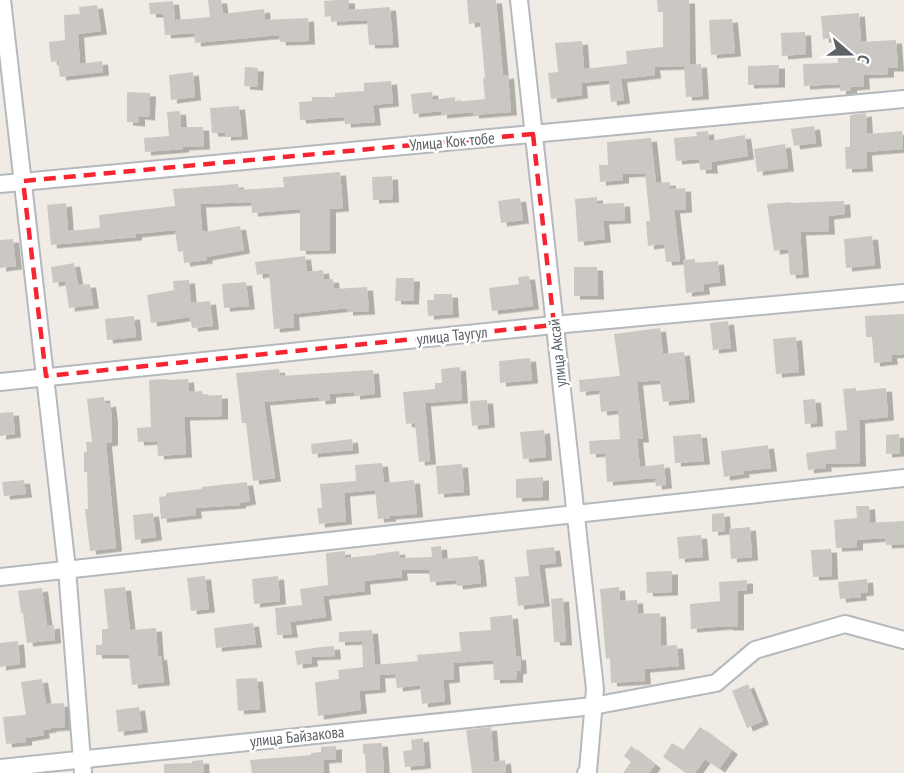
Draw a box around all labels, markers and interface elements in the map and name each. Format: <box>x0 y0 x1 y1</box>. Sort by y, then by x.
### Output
north arrow <box>820 24 880 84</box>
text: С <box>853 52 875 67</box>
street label: Улица Кок тобе <box>409 127 495 155</box>
street label: улица Аксай <box>543 318 571 388</box>
street label: улица Таугул <box>416 321 488 349</box>
street label: улица Байзакова <box>249 721 345 751</box>

